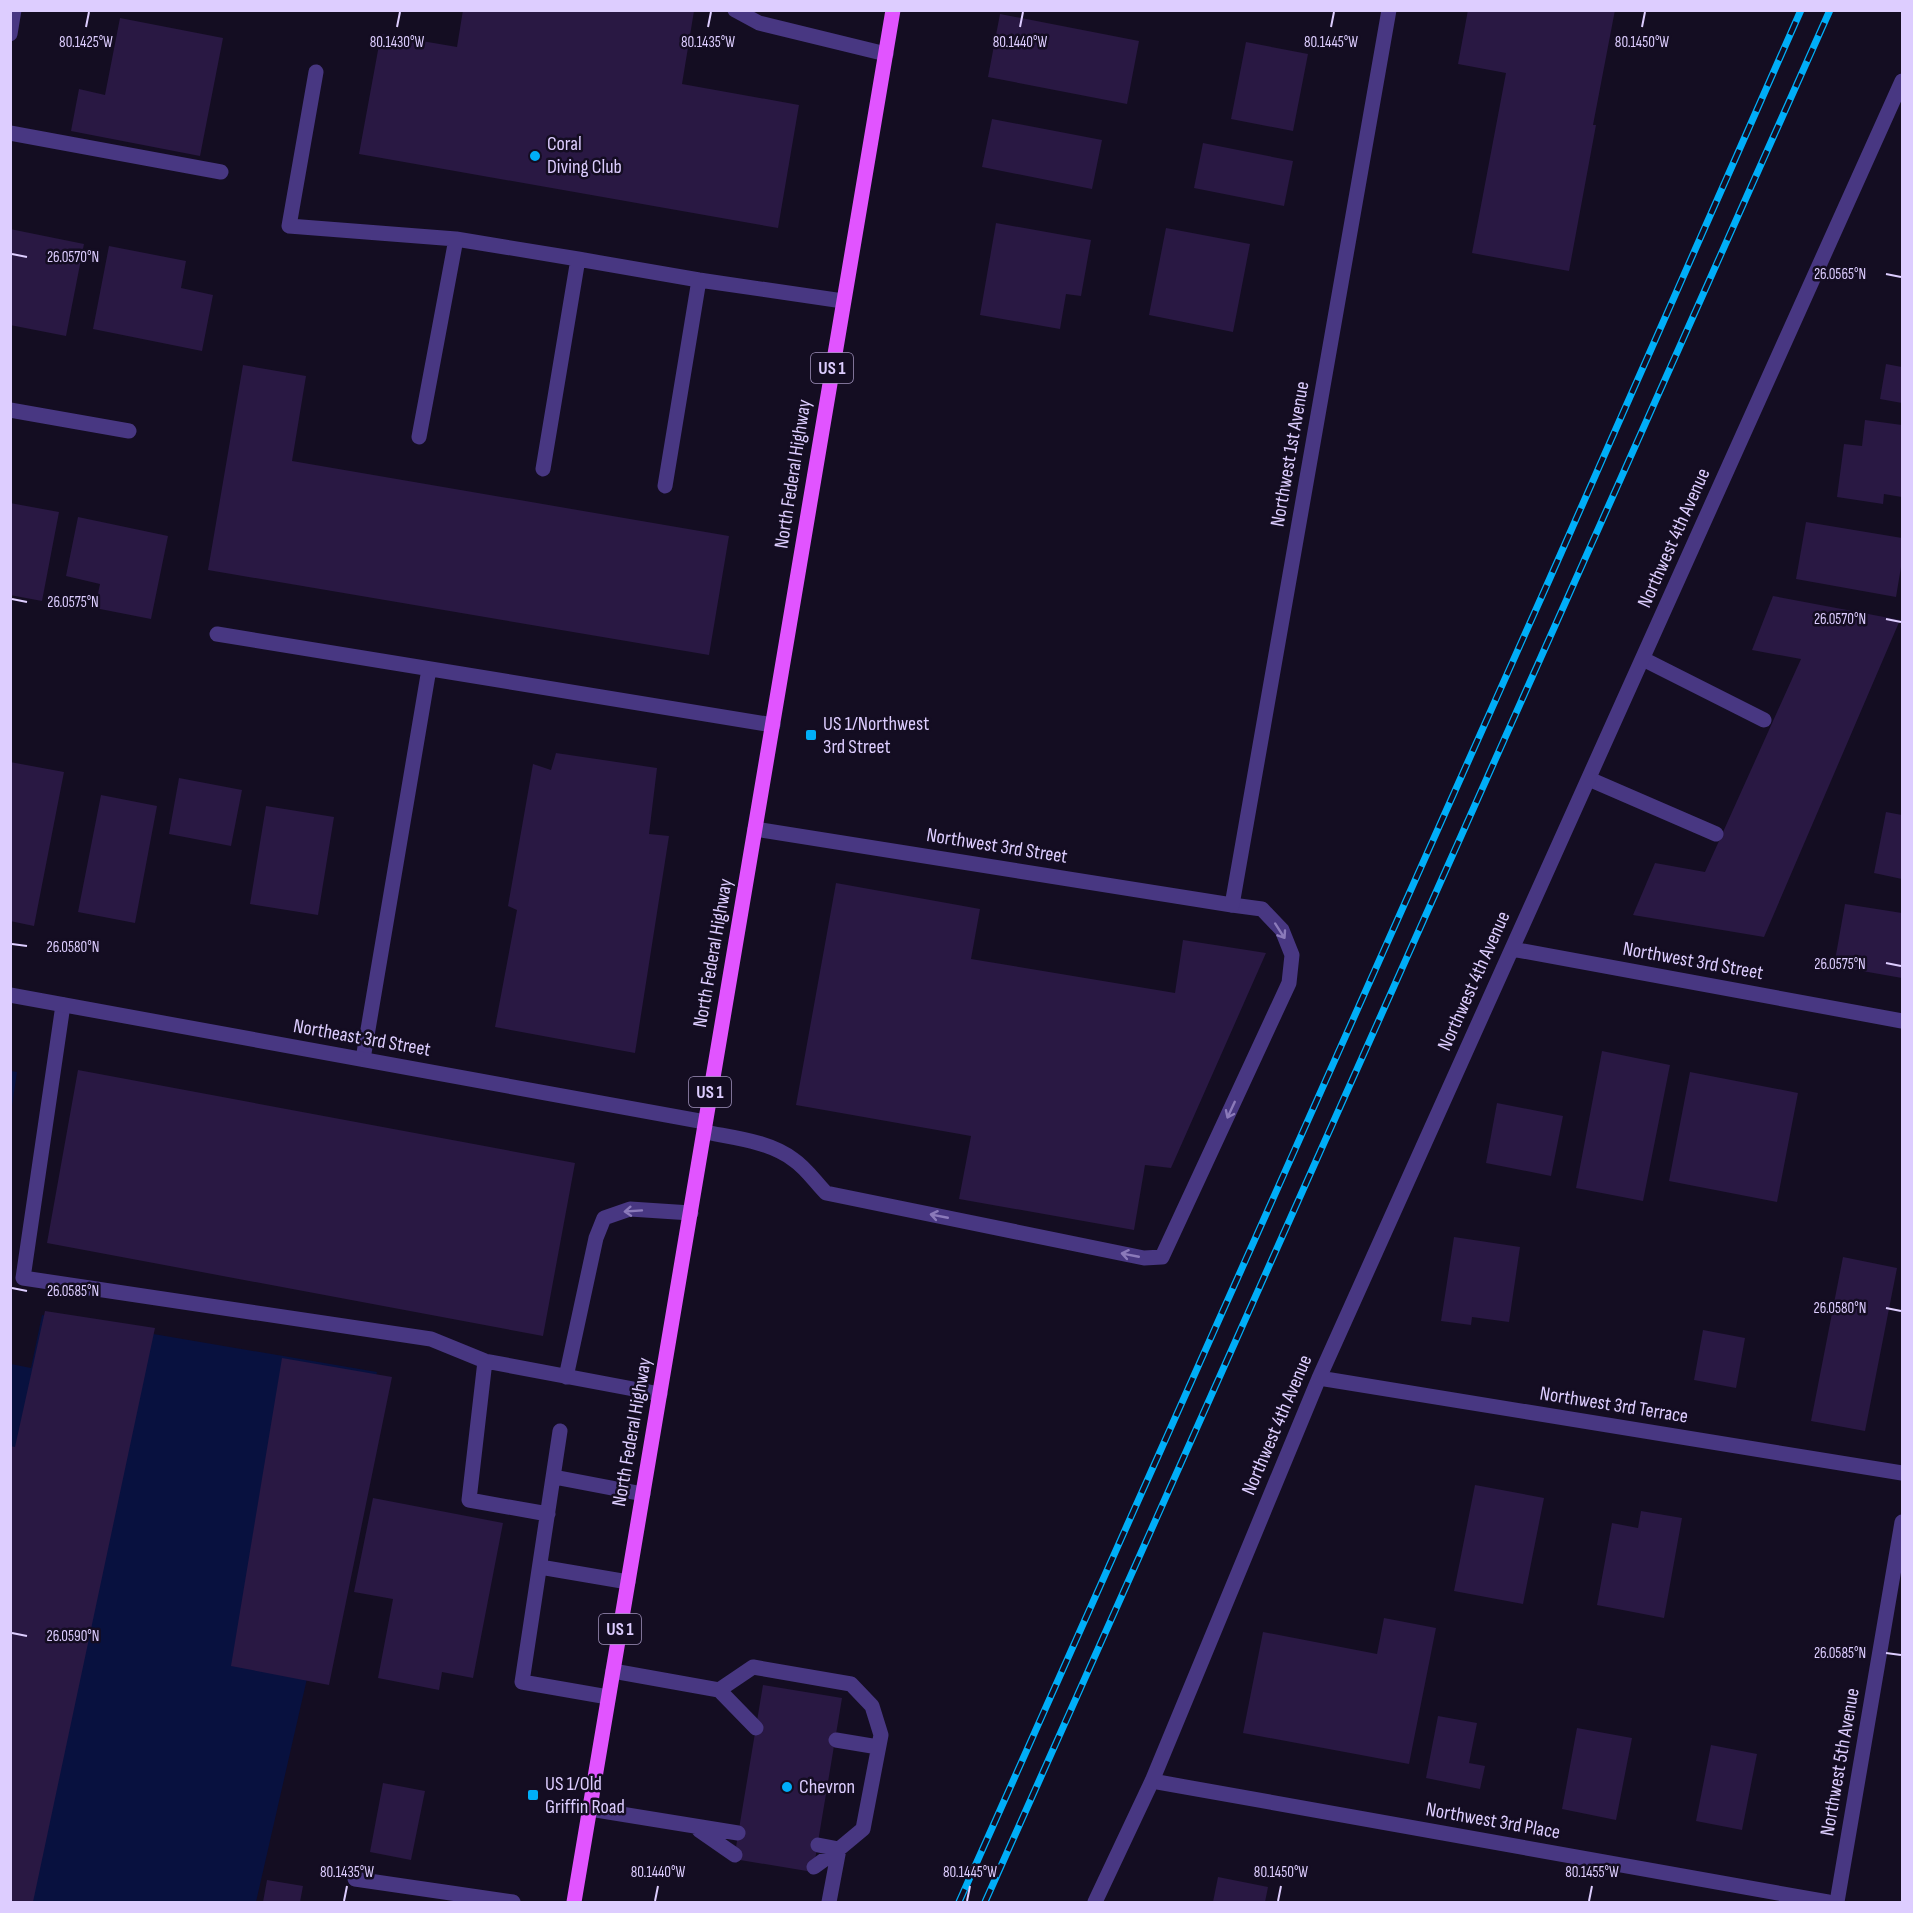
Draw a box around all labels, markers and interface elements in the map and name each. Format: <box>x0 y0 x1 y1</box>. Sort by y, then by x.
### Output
text: 80.1425°W <box>59 33 113 52</box>
text: 80.1430°W <box>370 33 425 52</box>
text: 80.1435°W <box>681 33 735 52</box>
text: 80.1440°W <box>993 33 1048 52</box>
text: 80.1445°W <box>1304 33 1358 52</box>
text: 80.1450°W <box>1615 33 1669 52</box>
place label: Coral Diving Club <box>547 132 622 179</box>
marker: Coral Diving Club <box>528 149 542 163</box>
text: 26.0570°N <box>47 248 99 267</box>
text: 26.0565°N <box>1814 265 1866 284</box>
road number: US 1 <box>811 353 853 383</box>
street label: Northwest 1st Avenue <box>1265 379 1315 529</box>
street label: North Federal Highway <box>769 397 817 550</box>
street label: Northwest 4th Avenue <box>1633 465 1715 611</box>
text: 26.0575°N <box>47 593 99 612</box>
text: 26.0570°N <box>1814 610 1866 629</box>
place label: US 1/Northwest 3rd Street <box>823 712 929 759</box>
marker: US 1/Northwest 3rd Street <box>804 728 818 742</box>
street label: Northwest 3rd Street <box>925 823 1069 869</box>
street label: North Federal Highway <box>688 876 738 1029</box>
street label: Northwest 4th Avenue <box>1433 908 1515 1054</box>
one-way arrow <box>1274 922 1287 939</box>
street label: Northwest 3rd Street <box>1621 937 1765 985</box>
text: 26.0580°N <box>47 938 99 957</box>
text: 26.0575°N <box>1814 955 1866 974</box>
street label: Northeast 3rd Street <box>292 1014 432 1062</box>
road number: US 1 <box>689 1077 731 1107</box>
one-way arrow <box>1224 1100 1236 1118</box>
one-way arrow <box>623 1205 643 1216</box>
one-way arrow <box>929 1210 949 1221</box>
one-way arrow <box>1120 1249 1140 1260</box>
text: 26.0585°N <box>47 1282 99 1301</box>
text: 26.0580°N <box>1814 1299 1866 1318</box>
street label: Northwest 4th Avenue <box>1237 1351 1317 1499</box>
street label: North Federal Highway <box>607 1355 657 1508</box>
street label: Northwest 3rd Terrace <box>1538 1381 1690 1429</box>
road number: US 1 <box>599 1614 641 1644</box>
text: 26.0590°N <box>47 1627 99 1646</box>
text: 26.0585°N <box>1814 1644 1866 1663</box>
street label: Northwest 5th Avenue <box>1815 1686 1865 1838</box>
place label: US 1/Old Griffin Road <box>545 1772 625 1819</box>
place label: Chevron <box>799 1775 855 1799</box>
marker: Chevron <box>780 1780 794 1794</box>
marker: US 1/Old Griffin Road <box>526 1788 540 1802</box>
street label: Northwest 3rd Place <box>1424 1797 1562 1845</box>
text: 80.1435°W <box>320 1863 374 1882</box>
text: 80.1440°W <box>631 1863 686 1882</box>
text: 80.1445°W <box>943 1863 997 1882</box>
text: 80.1450°W <box>1254 1863 1308 1882</box>
text: 80.1455°W <box>1565 1863 1619 1882</box>

